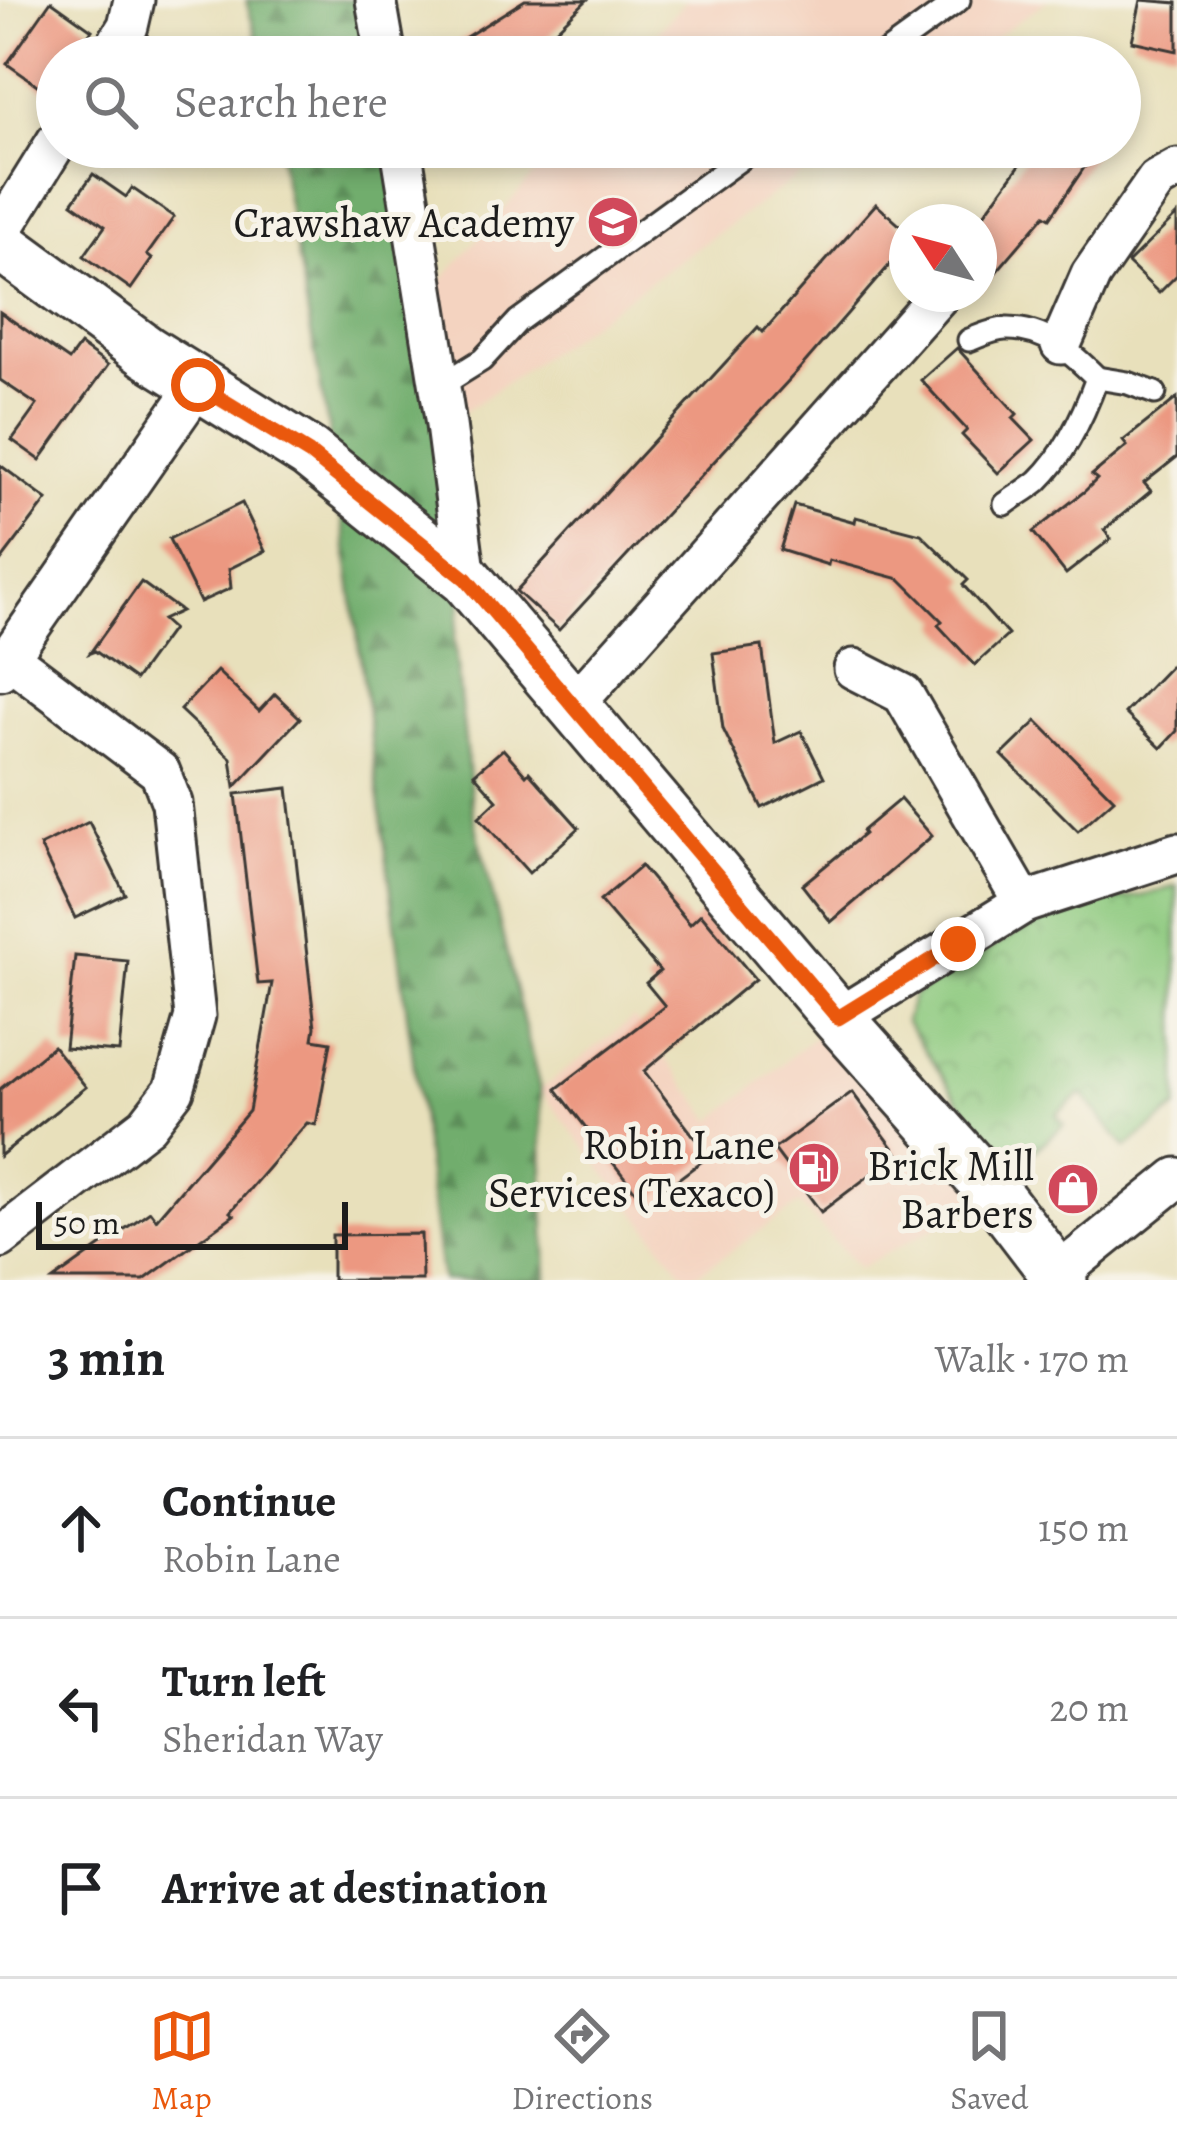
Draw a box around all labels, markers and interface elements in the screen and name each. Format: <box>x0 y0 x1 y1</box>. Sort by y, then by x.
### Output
search box <box>36 36 1141 168</box>
icon: search <box>78 69 144 135</box>
text: Search here <box>174 71 388 133</box>
place label: Crawshaw Academy <box>233 194 575 251</box>
school or university icon: Crawshaw Academy <box>585 194 641 250</box>
north arrow <box>889 204 997 312</box>
route start <box>171 358 225 412</box>
route end <box>931 917 985 971</box>
place label: Robin Lane Services (Texaco) <box>488 1116 775 1221</box>
place label: Brick Mill Barbers <box>867 1137 1034 1242</box>
fuel station icon: Robin Lane Services (Texaco) <box>786 1140 842 1196</box>
shop icon: Brick Mill Barbers <box>1045 1161 1101 1217</box>
scale bar <box>36 1196 348 1249</box>
text: 50 m <box>54 1200 120 1245</box>
text: 3 min <box>48 1323 165 1393</box>
text: Walk · 170 m <box>935 1332 1129 1385</box>
text: Continue <box>162 1470 336 1532</box>
icon: ahead <box>48 1495 114 1561</box>
text: 150 m <box>1038 1501 1129 1554</box>
text: Robin Lane <box>162 1532 341 1585</box>
text: Turn left <box>162 1650 326 1712</box>
icon: left <box>48 1675 114 1741</box>
text: 20 m <box>1050 1681 1129 1734</box>
text: Sheridan Way <box>162 1712 383 1765</box>
icon: arrive <box>48 1855 114 1921</box>
text: Arrive at destination <box>162 1857 548 1919</box>
tab: Map <box>149 2003 215 2120</box>
tab: Directions <box>512 2003 653 2120</box>
tab: Saved <box>950 2003 1028 2120</box>

